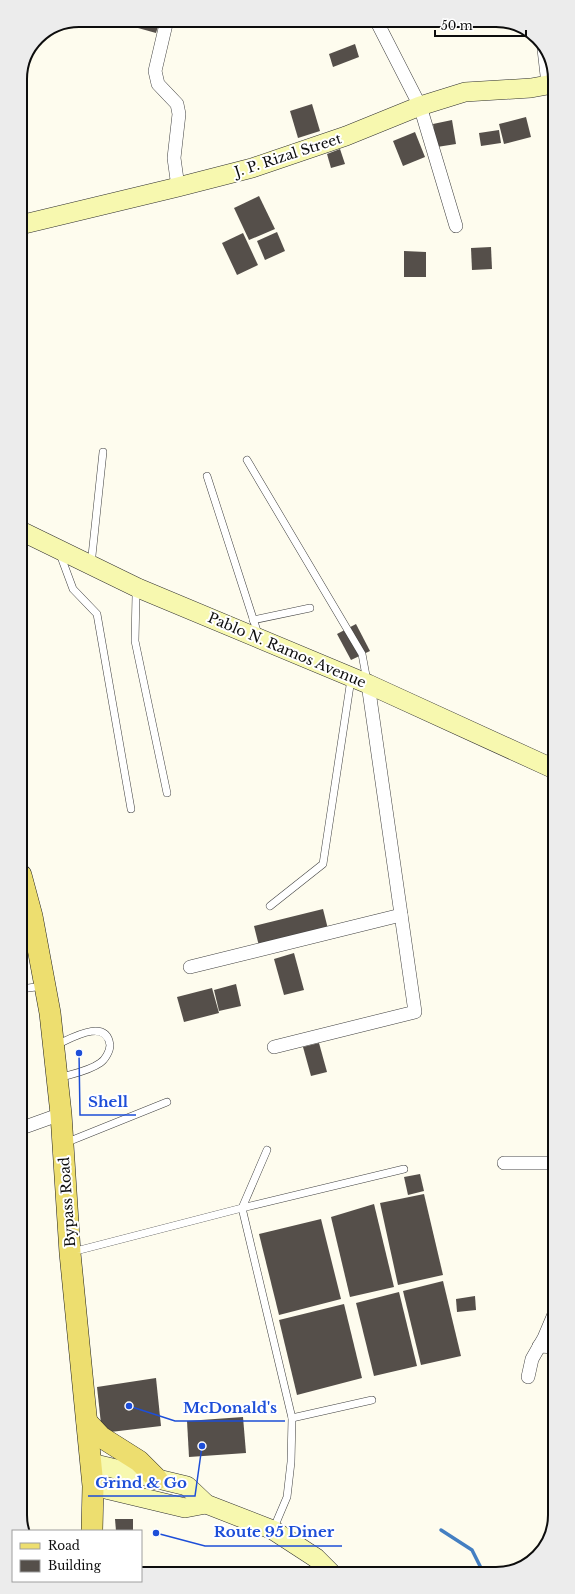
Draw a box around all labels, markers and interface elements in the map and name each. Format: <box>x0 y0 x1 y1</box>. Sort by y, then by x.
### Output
scale bar <box>435 12 526 38</box>
text: 50 m <box>441 18 473 33</box>
street label: J. P. Rizal Street <box>230 129 344 181</box>
street label: Pablo N. Ramos Avenue <box>205 608 369 692</box>
callout: Shell <box>80 1088 136 1115</box>
text: Shell <box>88 1092 129 1111</box>
street label: Bypass Road <box>55 1156 79 1248</box>
callout: McDonald's <box>175 1394 285 1421</box>
text: McDonald's <box>183 1398 277 1417</box>
callout: Grind & Go <box>88 1469 195 1496</box>
text: Grind & Go <box>95 1473 187 1492</box>
callout: Route 95 Diner <box>205 1519 342 1546</box>
text: Route 95 Diner <box>214 1522 335 1541</box>
legend <box>12 1530 142 1582</box>
text: Road <box>48 1538 80 1553</box>
text: Building <box>48 1558 102 1573</box>

